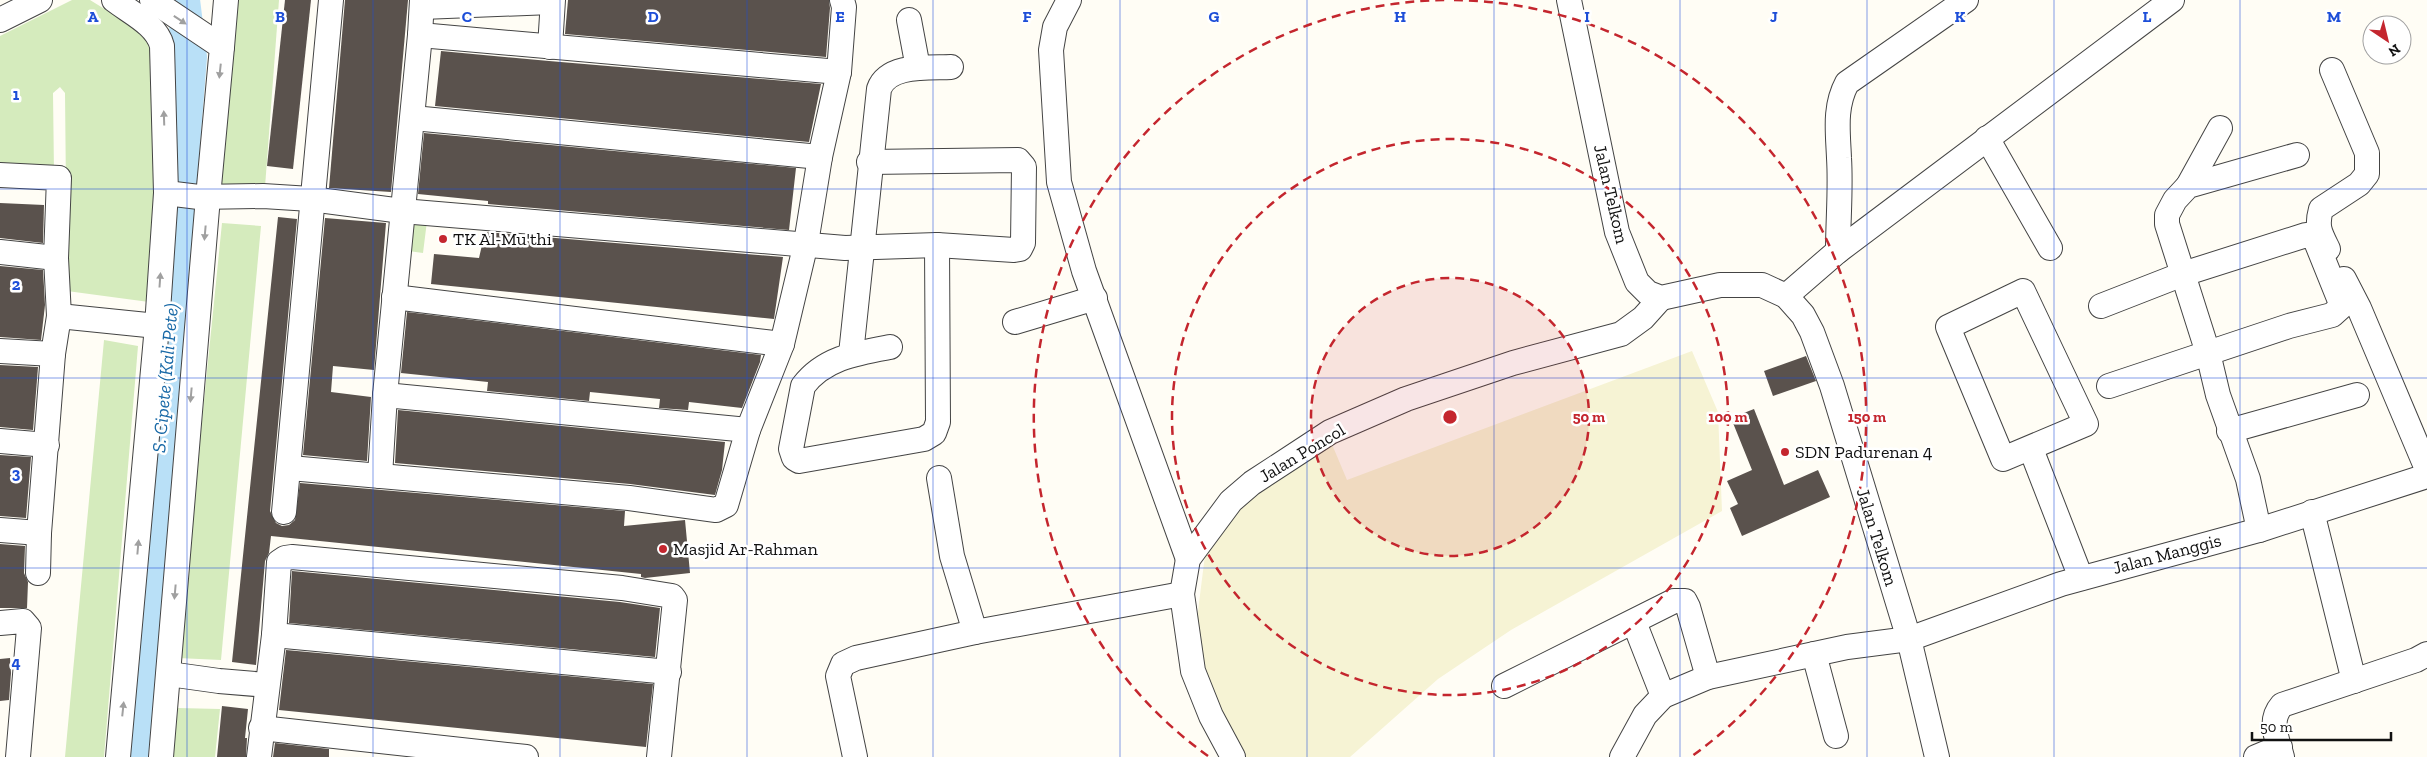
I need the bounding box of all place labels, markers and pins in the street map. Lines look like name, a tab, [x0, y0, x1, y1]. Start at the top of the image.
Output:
place label: TK Al-Mu'thi	[453, 228, 552, 250]
marker: TK Al-Mu'thi	[437, 233, 449, 245]
centre of rings	[1441, 408, 1459, 426]
place label: SDN Padurenan 4	[1795, 441, 1933, 463]
marker: SDN Padurenan 4	[1779, 446, 1791, 458]
place label: Masjid Ar-Rahman	[673, 538, 818, 560]
marker: Masjid Ar-Rahman	[657, 543, 669, 555]

